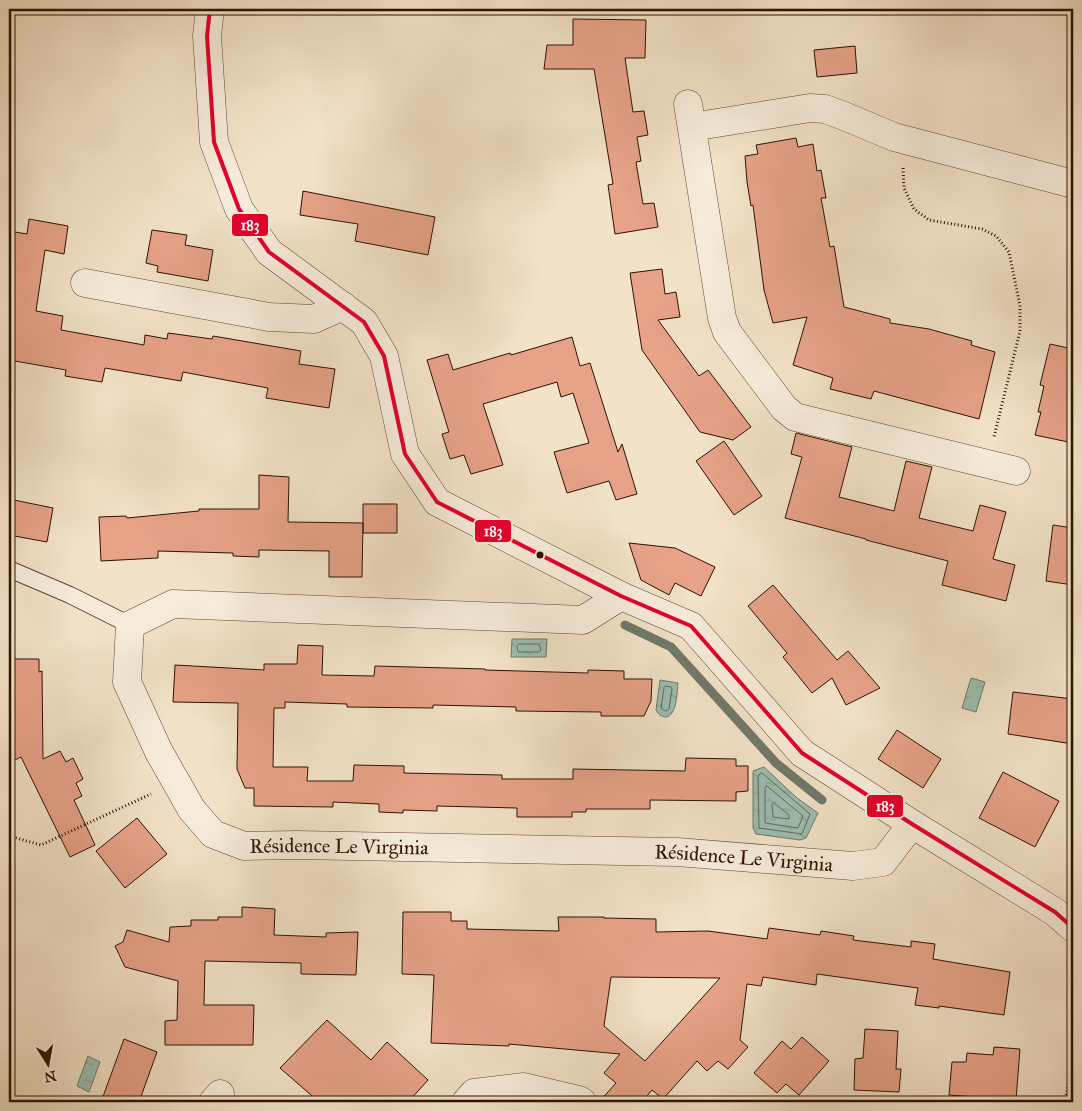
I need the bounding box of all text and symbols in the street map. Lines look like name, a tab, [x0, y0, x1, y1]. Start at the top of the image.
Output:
line badge: 183	[231, 213, 269, 237]
text: 183	[241, 217, 260, 235]
line badge: 183	[474, 519, 512, 543]
text: 183	[484, 523, 503, 541]
unlabelled marker	[535, 550, 545, 560]
line badge: 183	[866, 794, 904, 818]
text: 183	[876, 798, 895, 816]
street label: Résidence Le Virginia	[249, 833, 429, 860]
street label: Résidence Le Virginia	[654, 840, 835, 876]
north arrow	[22, 1038, 72, 1088]
text: N	[43, 1067, 58, 1086]

